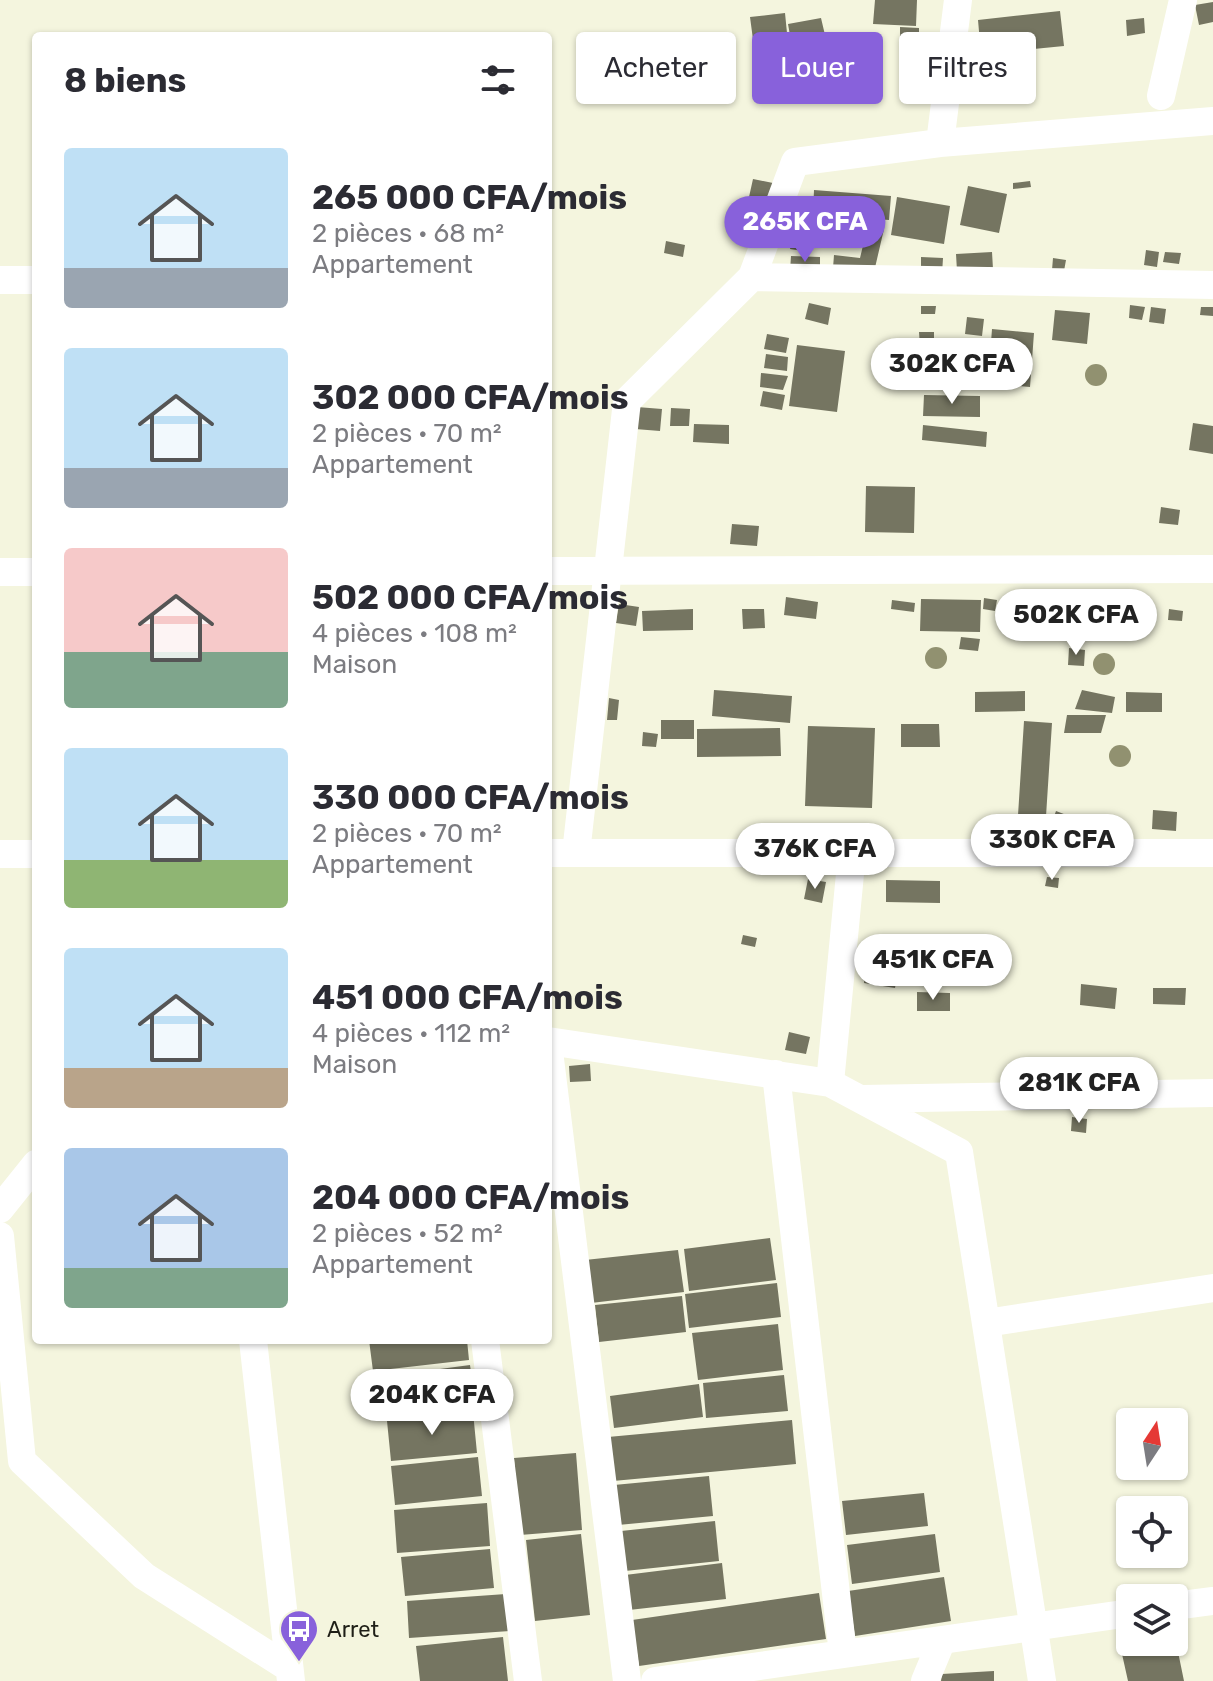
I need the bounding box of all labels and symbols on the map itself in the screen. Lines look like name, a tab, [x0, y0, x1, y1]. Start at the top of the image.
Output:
pin: 265K CFA	[722, 196, 888, 264]
pin: 302K CFA	[869, 338, 1035, 406]
pin: 502K CFA	[993, 589, 1159, 657]
pin: 330K CFA	[969, 814, 1135, 882]
pin: 376K CFA	[732, 823, 898, 891]
pin: 451K CFA	[850, 934, 1016, 1002]
pin: 281K CFA	[996, 1057, 1162, 1125]
pin: 204K CFA	[349, 1369, 515, 1437]
north arrow	[1116, 1408, 1188, 1480]
bus stop icon: Arret	[278, 1608, 320, 1663]
place label: Arret	[327, 1616, 379, 1643]

